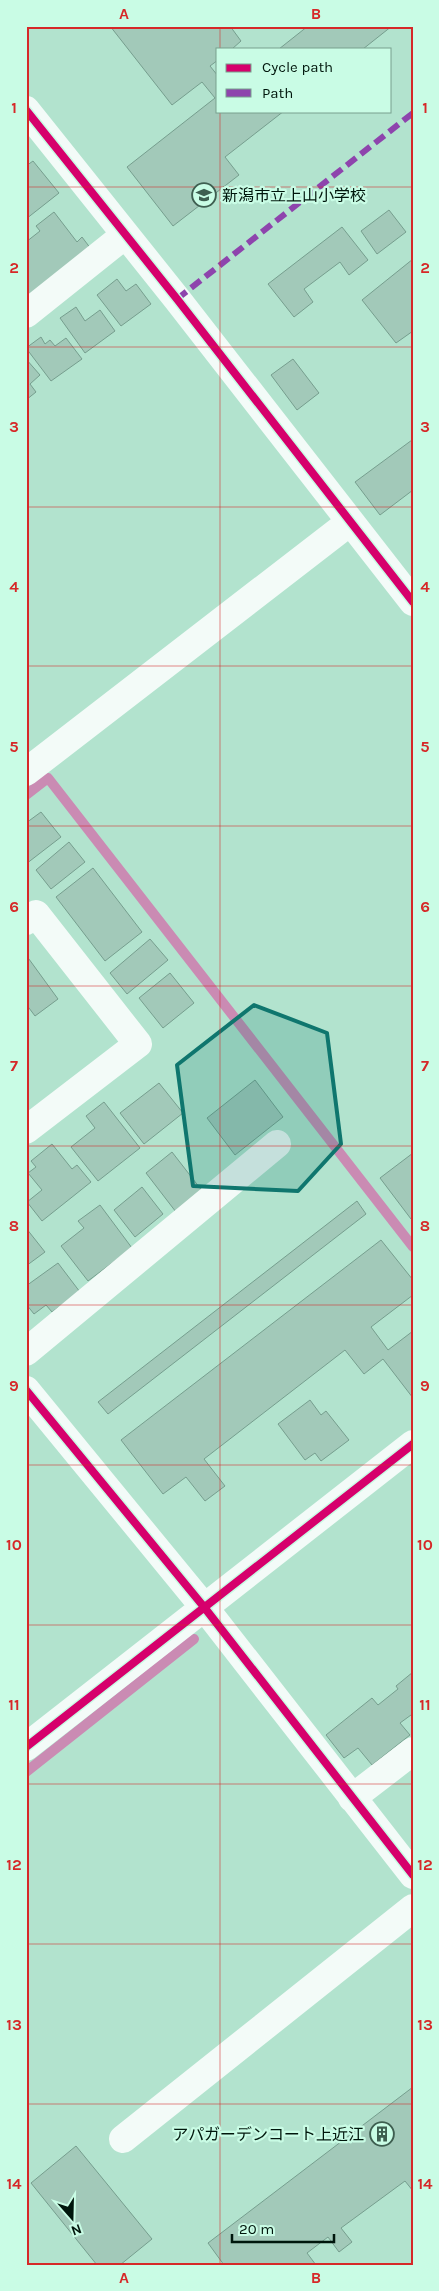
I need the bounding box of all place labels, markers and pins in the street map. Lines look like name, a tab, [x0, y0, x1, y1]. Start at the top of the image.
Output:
school or university icon: 新潟市立上山小学校	[191, 182, 217, 208]
place label: 新潟市立上山小学校	[222, 186, 366, 205]
building icon: アパガーデンコート上近江	[369, 2121, 395, 2147]
place label: アパガーデンコート上近江	[172, 2125, 364, 2144]

